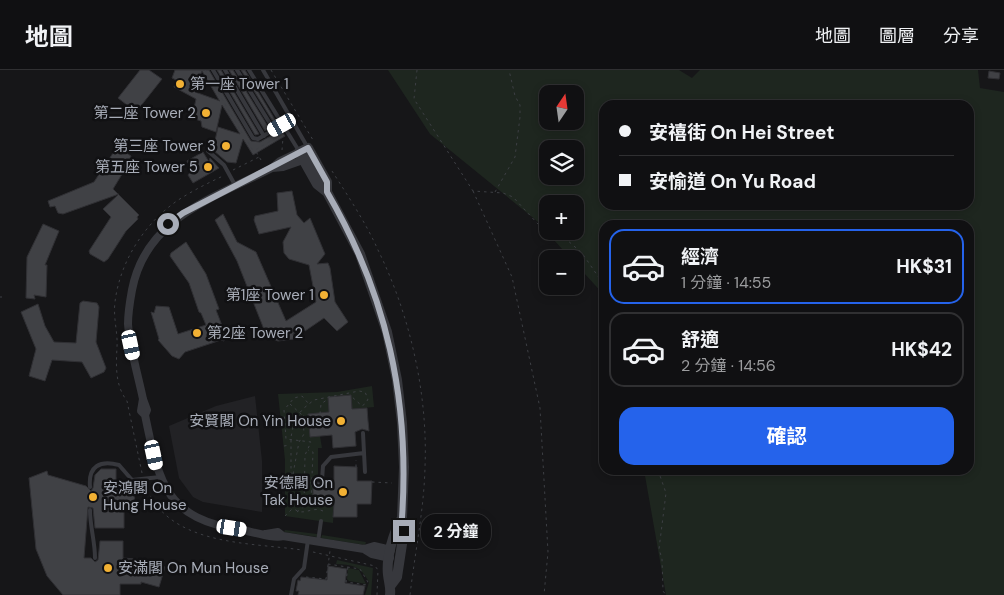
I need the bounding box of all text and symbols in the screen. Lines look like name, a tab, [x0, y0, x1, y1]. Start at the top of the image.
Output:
text: 地圖	[25, 21, 73, 52]
text: 地圖	[815, 24, 851, 48]
text: 圖層	[879, 24, 915, 48]
text: 分享	[943, 24, 979, 48]
place label: 第一座 Tower 1	[190, 74, 289, 94]
marker: 第一座 Tower 1	[174, 78, 186, 90]
north arrow	[539, 85, 584, 130]
map controls	[539, 85, 584, 295]
place label: 第二座 Tower 2	[93, 103, 196, 123]
marker: 第二座 Tower 2	[200, 107, 212, 119]
car	[265, 111, 298, 139]
text: 安禧街 On Hei Street	[649, 120, 835, 145]
place label: 第三座 Tower 3	[113, 136, 216, 156]
marker: 第三座 Tower 3	[220, 140, 232, 152]
button: layers	[539, 140, 584, 185]
place label: 第五座 Tower 5	[95, 157, 198, 177]
marker: 第五座 Tower 5	[202, 161, 214, 173]
text: 安愉道 On Yu Road	[649, 169, 816, 194]
button: +	[539, 195, 584, 240]
route start	[157, 213, 179, 235]
icon: car	[621, 244, 666, 289]
text: 經濟	[681, 244, 719, 269]
button: −	[539, 250, 584, 295]
text: HK$31	[896, 254, 952, 279]
text: 1 分鐘 · 14:55	[681, 272, 771, 293]
place label: 第1座 Tower 1	[226, 285, 314, 305]
marker: 第1座 Tower 1	[318, 289, 330, 301]
place label: 第2座 Tower 2	[207, 323, 303, 343]
marker: 第2座 Tower 2	[191, 327, 203, 339]
icon: car	[621, 327, 666, 372]
text: 舒適	[681, 327, 719, 352]
car	[120, 329, 141, 361]
text: HK$42	[891, 337, 952, 362]
text: 2 分鐘 · 14:56	[681, 355, 776, 376]
button: 確認	[619, 407, 954, 465]
place label: 安賢閣 On Yin House	[189, 411, 331, 431]
marker: 安賢閣 On Yin House	[335, 415, 347, 427]
car	[143, 439, 164, 471]
place label: 安德閣 On Tak House	[262, 473, 333, 510]
place label: 安鴻閣 On Hung House	[103, 478, 187, 515]
marker: 安德閣 On Tak House	[337, 486, 349, 498]
marker: 安鴻閣 On Hung House	[87, 491, 99, 503]
callout: 2 分鐘	[422, 514, 492, 548]
car	[216, 518, 247, 538]
route end	[393, 520, 415, 542]
text: 2 分鐘	[434, 521, 479, 542]
place label: 安滿閣 On Mun House	[118, 558, 269, 578]
marker: 安滿閣 On Mun House	[102, 562, 114, 574]

